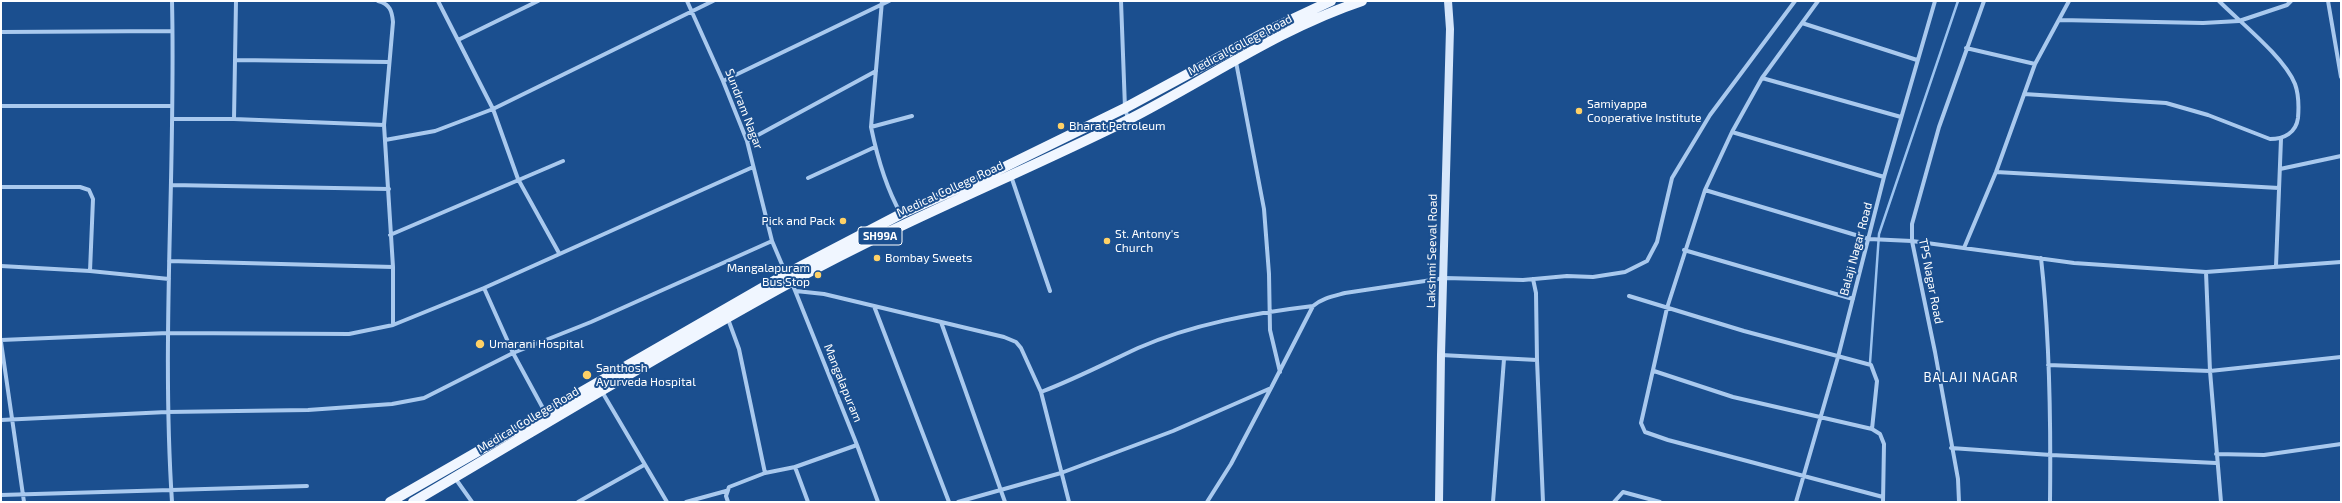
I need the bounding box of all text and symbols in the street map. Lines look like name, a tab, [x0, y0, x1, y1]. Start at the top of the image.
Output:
street label: Medical College Road	[1185, 11, 1295, 79]
street label: Sundram Nagar	[722, 67, 766, 151]
place label: Samiyappa Cooperative Institute	[1587, 97, 1701, 125]
marker: Samiyappa Cooperative Institute	[1574, 106, 1584, 116]
place label: Bharat Petroleum	[1069, 119, 1166, 133]
marker: Bharat Petroleum	[1056, 121, 1066, 131]
street label: Medical College Road	[894, 158, 1006, 220]
street label: Lakshmi Seeval Road	[1424, 194, 1440, 308]
street label: Balaji Nagar Road	[1837, 201, 1875, 297]
place label: Pick and Pack	[762, 214, 835, 228]
marker: Pick and Pack	[838, 216, 848, 226]
road number: SH99A	[858, 227, 902, 245]
place label: St. Antony's Church	[1115, 227, 1179, 255]
marker: St. Antony's Church	[1102, 236, 1112, 246]
street label: TPS Nagar Road	[1916, 237, 1946, 325]
place label: Bombay Sweets	[885, 251, 972, 265]
marker: Bombay Sweets	[872, 253, 882, 263]
place label: Mangalapuram Bus Stop	[727, 261, 810, 289]
marker: Mangalapuram Bus Stop	[813, 270, 823, 280]
place label: Umarani Hospital	[489, 337, 584, 351]
marker: Umarani Hospital	[474, 338, 486, 350]
street label: Mangalapuram	[821, 342, 865, 424]
place label: Santhosh Ayurveda Hospital	[596, 361, 696, 389]
marker: Santhosh Ayurveda Hospital	[581, 369, 593, 381]
district label: BALAJI NAGAR	[1923, 370, 2019, 386]
street label: Medical College Road	[475, 384, 581, 456]

